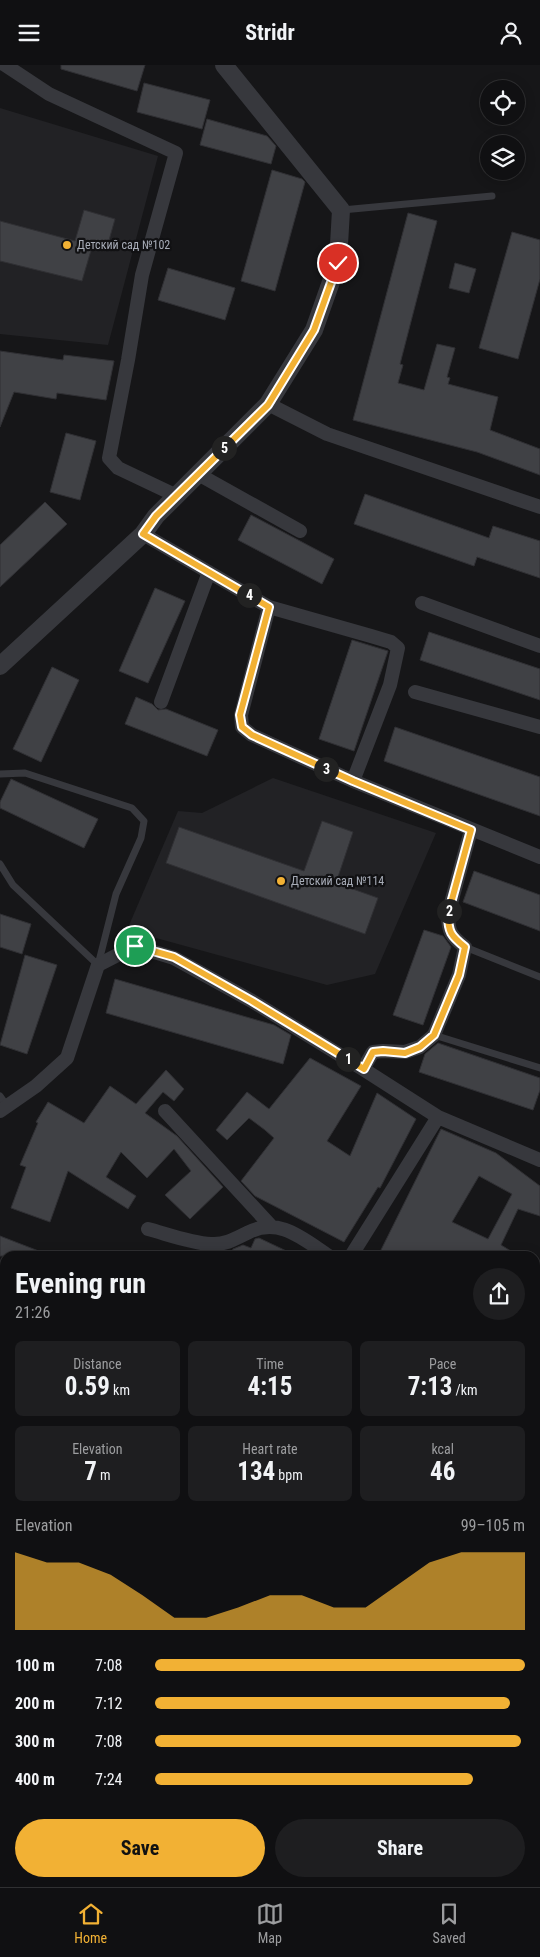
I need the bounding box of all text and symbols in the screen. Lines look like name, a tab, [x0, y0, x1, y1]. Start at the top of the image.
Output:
icon: menu	[15, 19, 43, 47]
icon: person	[497, 19, 525, 47]
text: Stridr	[245, 20, 295, 45]
map controls	[480, 80, 525, 180]
button: locate	[480, 80, 525, 125]
button: layers	[480, 135, 525, 180]
place label: Детский сад №102	[77, 238, 170, 252]
marker: Детский сад №102	[61, 239, 73, 251]
pin	[317, 242, 359, 284]
icon: check	[324, 249, 352, 277]
pin: 5	[212, 435, 236, 461]
text: 5	[221, 440, 228, 456]
pin: 4	[236, 583, 262, 607]
text: 4	[246, 587, 253, 603]
pin: 3	[314, 757, 338, 781]
text: 3	[323, 761, 330, 777]
place label: Детский сад №114	[291, 874, 384, 888]
marker: Детский сад №114	[275, 875, 287, 887]
pin: 2	[436, 899, 462, 923]
text: 2	[446, 903, 453, 919]
pin	[114, 925, 156, 967]
icon: arrive	[121, 932, 149, 960]
pin: 1	[336, 1047, 360, 1071]
text: 1	[345, 1051, 352, 1067]
text: Evening run	[15, 1267, 146, 1300]
button: share	[473, 1268, 525, 1320]
text: 21:26	[15, 1303, 50, 1322]
text: Distance	[73, 1356, 121, 1372]
text: Time	[256, 1356, 284, 1372]
text: Pace	[429, 1356, 456, 1372]
text: 0.59	[65, 1372, 110, 1401]
text: 4:15	[248, 1372, 292, 1401]
text: 7:13	[408, 1372, 452, 1401]
text: km	[110, 1382, 130, 1398]
text: /km	[452, 1382, 478, 1398]
text: Elevation	[72, 1441, 123, 1457]
text: Heart rate	[242, 1441, 298, 1457]
text: kcal	[431, 1441, 454, 1457]
text: 7	[84, 1457, 97, 1486]
text: 134	[237, 1457, 275, 1486]
text: 46	[430, 1457, 455, 1486]
text: m	[97, 1467, 111, 1483]
text: bpm	[275, 1467, 303, 1483]
text: Elevation	[15, 1516, 73, 1535]
text: 99–105 m	[461, 1516, 525, 1535]
text: 100 m	[15, 1656, 55, 1675]
text: 7:08	[95, 1656, 122, 1675]
text: 200 m	[15, 1694, 55, 1713]
text: 7:12	[95, 1694, 122, 1713]
text: 300 m	[15, 1732, 55, 1751]
text: 7:08	[95, 1732, 122, 1751]
text: 400 m	[15, 1770, 55, 1789]
text: 7:24	[95, 1770, 122, 1789]
button: Save	[15, 1819, 265, 1877]
button: Share	[275, 1819, 525, 1877]
tab: Home	[74, 1900, 107, 1946]
tab: Map	[256, 1900, 284, 1946]
tab: Saved	[432, 1900, 466, 1946]

